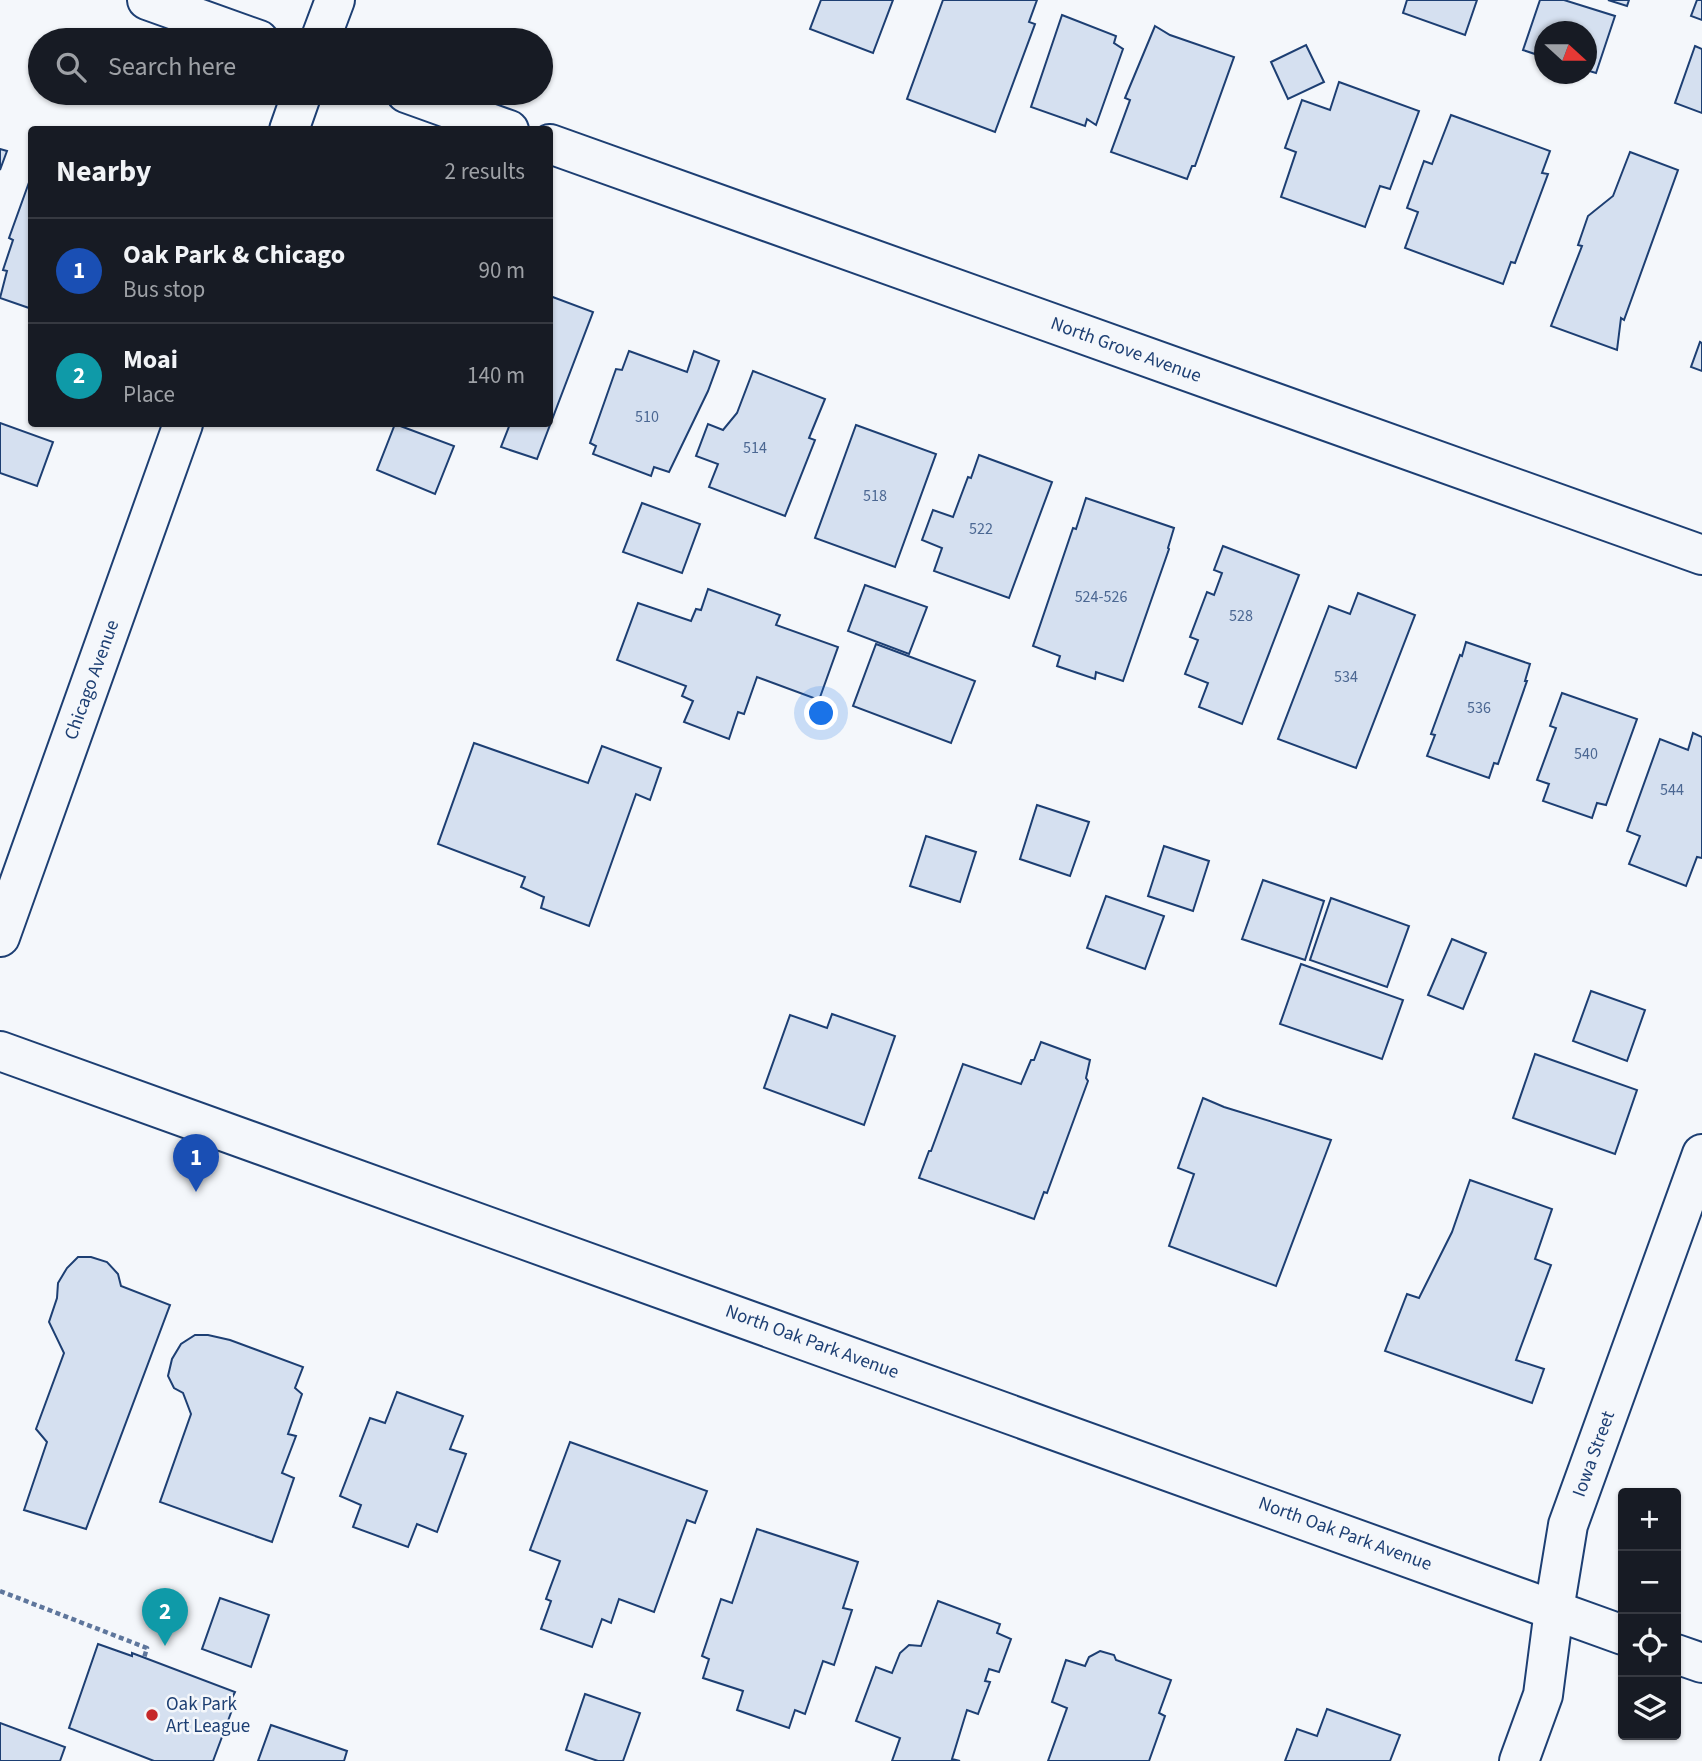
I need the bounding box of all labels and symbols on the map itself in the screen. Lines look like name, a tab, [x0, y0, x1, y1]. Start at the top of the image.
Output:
north arrow	[1534, 21, 1597, 84]
street label: North Grove Avenue	[1047, 310, 1205, 390]
house number: 510	[635, 406, 659, 428]
house number: 514	[743, 437, 767, 459]
house number: 518	[863, 485, 887, 507]
house number: 522	[969, 518, 993, 540]
house number: 524-526	[1075, 586, 1127, 608]
house number: 528	[1229, 605, 1253, 627]
street label: Chicago Avenue	[58, 616, 126, 744]
house number: 534	[1334, 666, 1358, 688]
your location	[804, 696, 838, 730]
house number: 536	[1467, 697, 1491, 719]
house number: 540	[1574, 743, 1598, 765]
house number: 544	[1660, 779, 1684, 801]
pin: 1	[173, 1134, 219, 1192]
street label: North Oak Park Avenue	[721, 1298, 903, 1386]
street label: Iowa Street	[1566, 1407, 1622, 1501]
street label: North Oak Park Avenue	[1254, 1490, 1436, 1578]
pin: 2	[142, 1588, 188, 1646]
place label: Oak Park Art League	[166, 1691, 250, 1740]
marker: Oak Park Art League	[144, 1707, 160, 1723]

